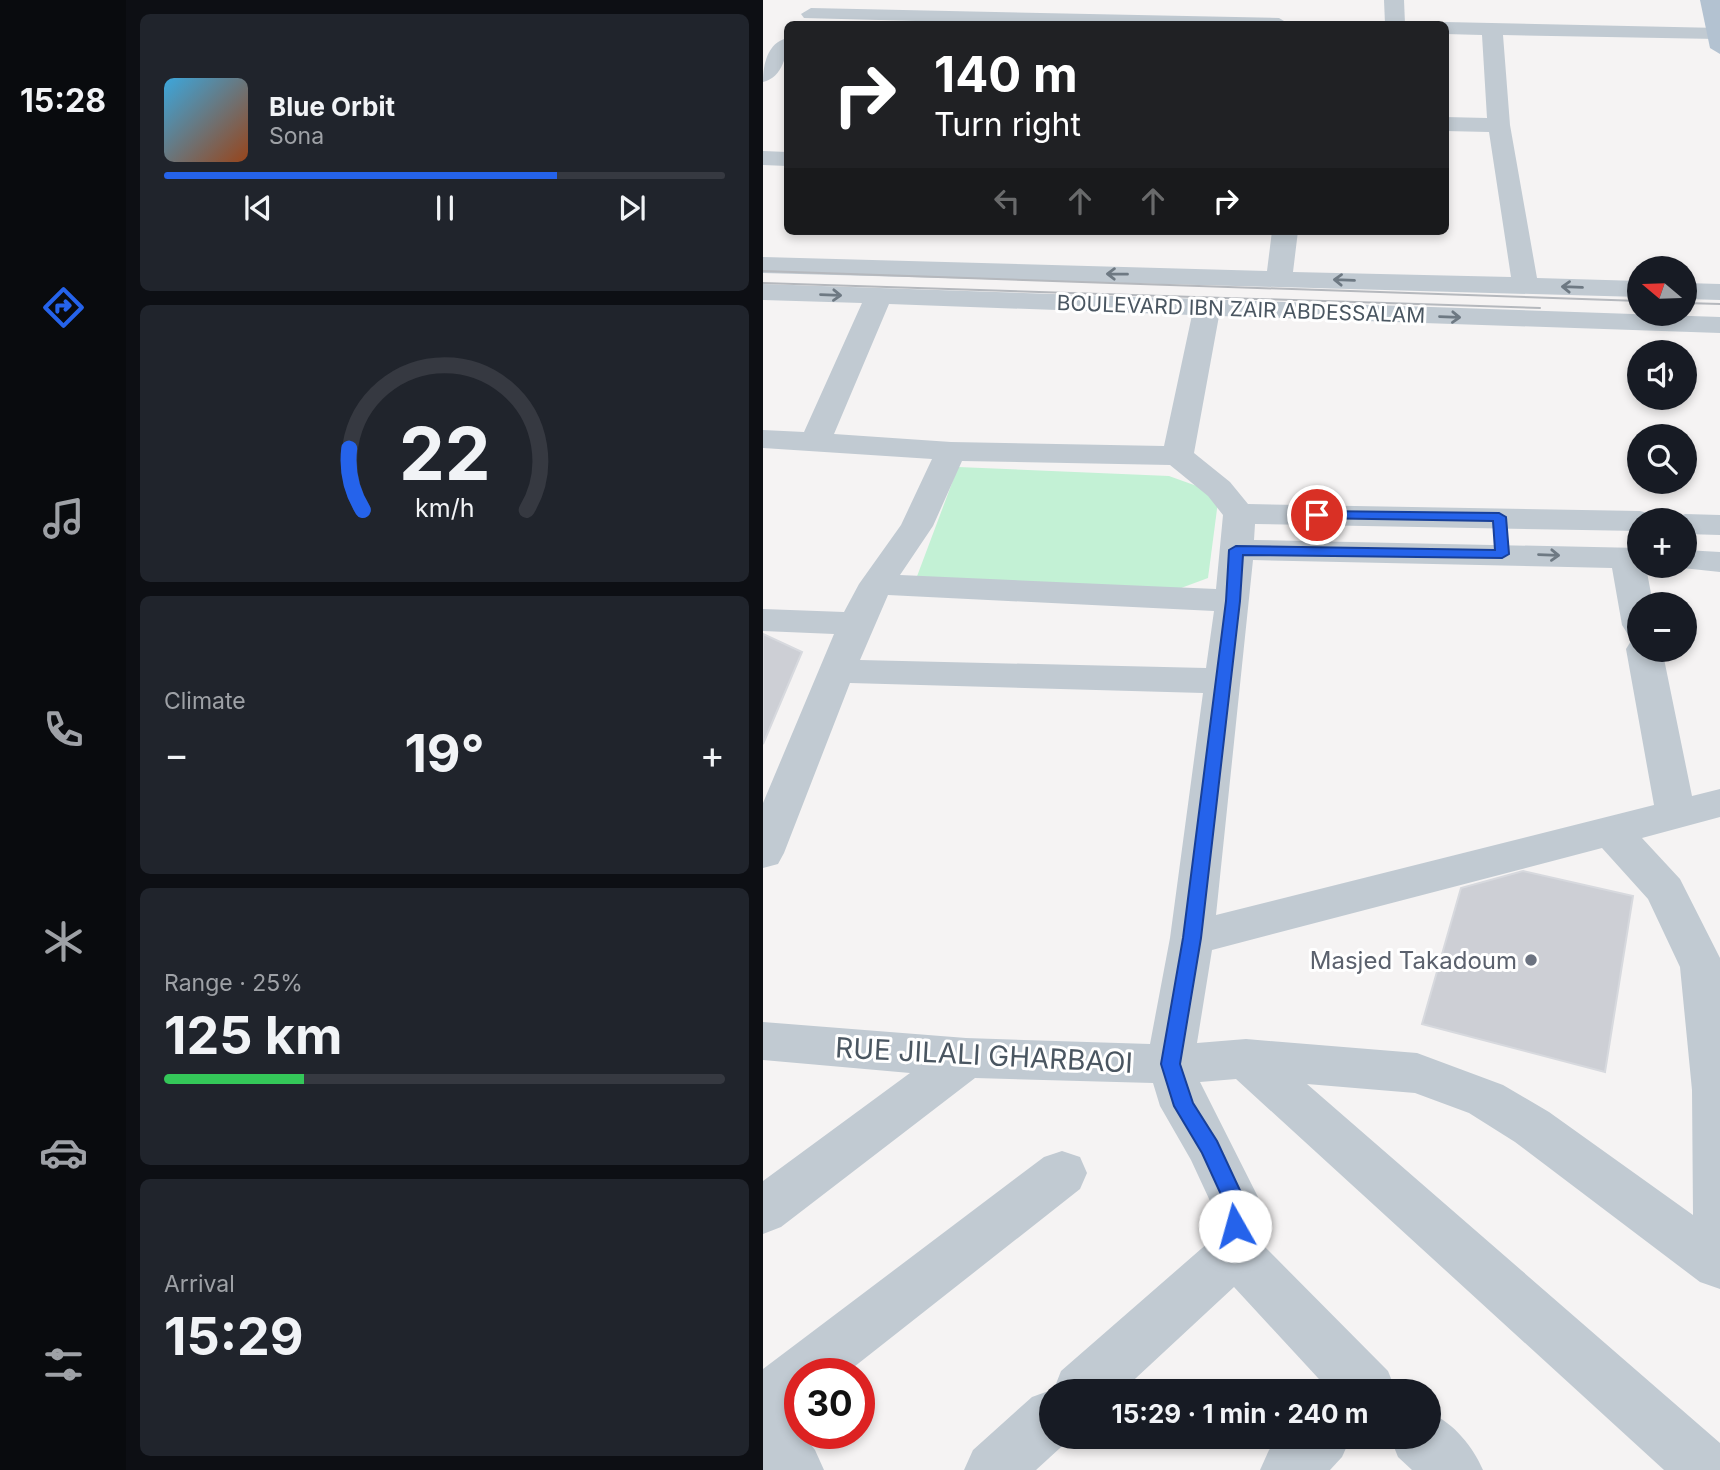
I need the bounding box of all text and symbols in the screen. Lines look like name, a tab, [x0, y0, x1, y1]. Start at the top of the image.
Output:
text: 140 m	[934, 45, 1078, 104]
icon: right	[819, 49, 910, 140]
text: 15:28	[20, 81, 106, 120]
text: Blue Orbit	[269, 91, 395, 122]
text: Turn right	[934, 105, 1081, 144]
text: Sona	[269, 122, 324, 150]
icon: left	[988, 182, 1026, 220]
icon: ahead	[1061, 182, 1099, 220]
icon: ahead	[1134, 182, 1172, 220]
icon: right	[1207, 182, 1245, 220]
icon: previous	[239, 189, 277, 227]
icon: pause	[426, 189, 464, 227]
icon: next	[613, 189, 651, 227]
north arrow	[1627, 256, 1697, 326]
map controls	[1627, 256, 1697, 662]
one-way arrow	[1105, 268, 1128, 281]
one-way arrow	[1333, 273, 1356, 287]
one-way arrow	[1560, 280, 1583, 293]
icon: directions	[39, 283, 88, 332]
one-way arrow	[819, 288, 842, 301]
street label: BOULEVARD IBN ZAIR ABDESSALAM	[1056, 290, 1426, 328]
one-way arrow	[1439, 310, 1462, 323]
button: sound	[1627, 340, 1697, 410]
text: 22	[399, 409, 490, 498]
button: search	[1627, 424, 1697, 494]
pin	[1287, 485, 1347, 545]
text: km/h	[415, 493, 474, 523]
icon: music	[39, 494, 88, 543]
icon: arrive	[1298, 496, 1336, 534]
button: +	[1627, 508, 1697, 578]
one-way arrow	[1538, 548, 1561, 561]
button: −	[1627, 592, 1697, 662]
text: Climate	[164, 687, 246, 715]
icon: phone	[39, 705, 88, 754]
text: 19°	[404, 722, 485, 785]
text: −	[164, 731, 189, 777]
text: +	[700, 731, 725, 777]
icon: climate	[39, 917, 88, 966]
place label: Masjed Takadoum	[1310, 946, 1517, 975]
marker: Masjed Takadoum	[1523, 952, 1539, 968]
text: Range · 25%	[164, 969, 303, 997]
text: 125 km	[164, 1004, 342, 1067]
street label: RUE JILALI GHARBAOI	[834, 1030, 1134, 1080]
icon: car	[39, 1128, 88, 1177]
position arrow	[1198, 1189, 1272, 1263]
text: Arrival	[164, 1270, 235, 1298]
text: 15:29	[164, 1305, 304, 1368]
icon: filters	[39, 1340, 88, 1389]
speed limit sign: 30	[784, 1358, 875, 1449]
text: 15:29 · 1 min · 240 m	[1111, 1398, 1369, 1429]

